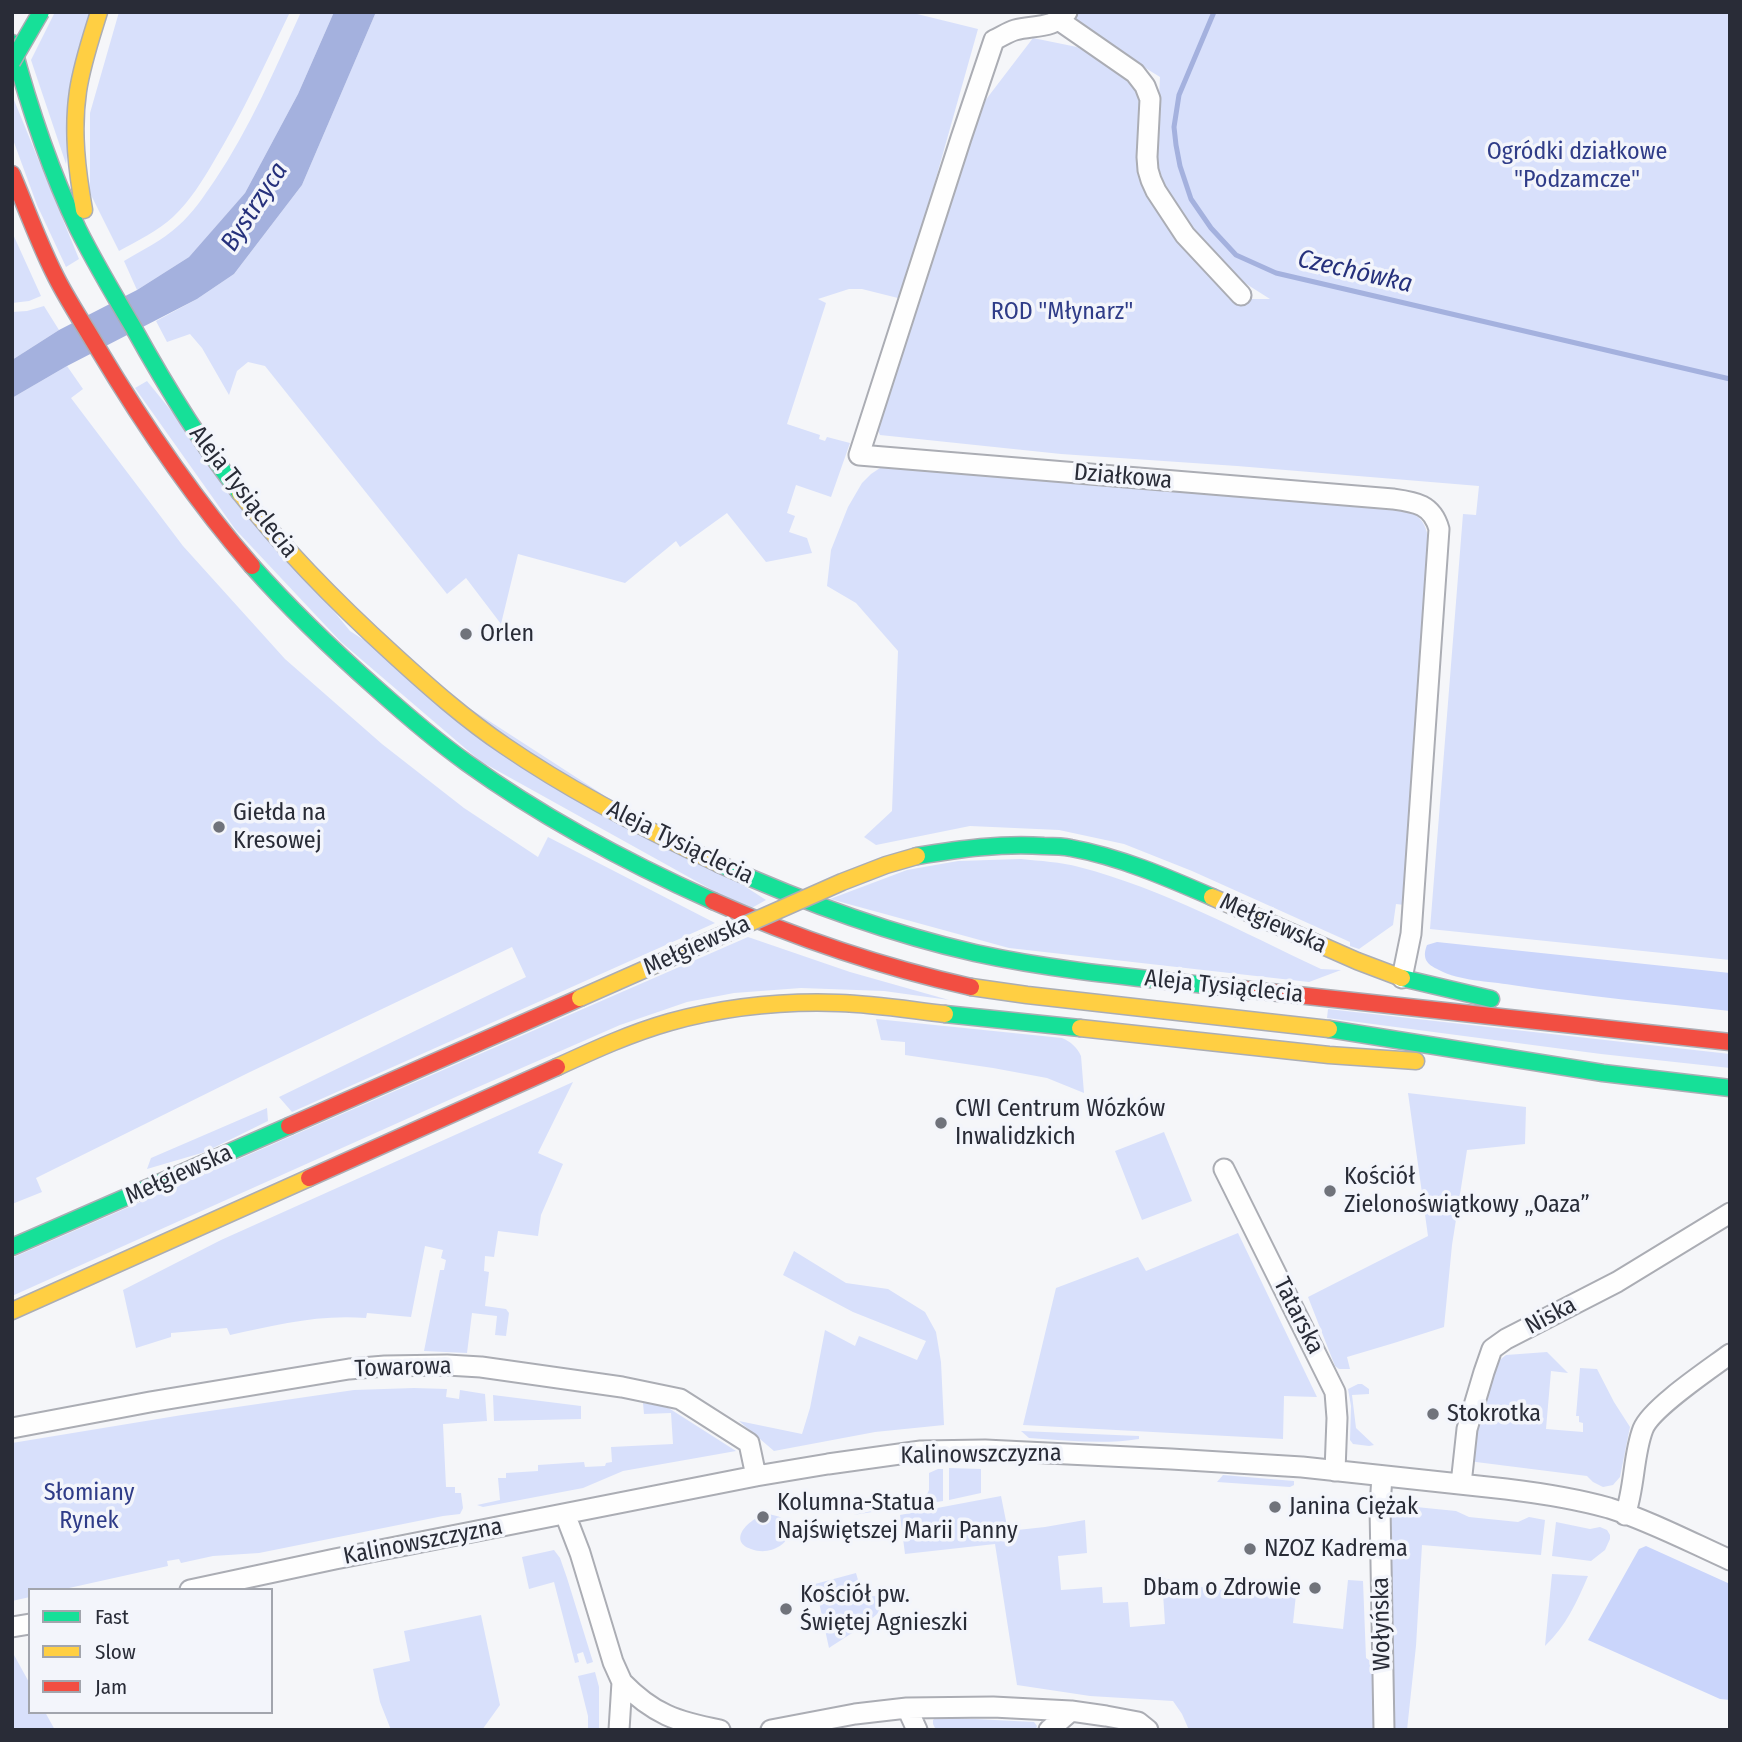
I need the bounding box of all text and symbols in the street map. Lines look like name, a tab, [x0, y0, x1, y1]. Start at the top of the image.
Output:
park label: Ogródki działkowe "Podzamcze"	[1487, 138, 1667, 194]
water label: Bystrzyca	[215, 157, 295, 257]
water label: Czechówka	[1295, 244, 1415, 300]
park label: ROD "Młynarz"	[991, 298, 1133, 326]
street label: Aleja Tysiąclecia	[183, 420, 303, 564]
street label: Działkowa	[1073, 458, 1173, 496]
place label: Orlen	[480, 620, 534, 648]
marker: Orlen	[458, 626, 474, 642]
street label: Aleja Tysiąclecia	[602, 795, 758, 891]
place label: Giełda na Kresowej	[233, 799, 326, 855]
marker: Giełda na Kresowej	[211, 819, 227, 835]
street label: Mełgiewska	[1215, 888, 1331, 960]
street label: Mełgiewska	[639, 910, 755, 982]
street label: Aleja Tysiąclecia	[1143, 964, 1305, 1010]
place label: CWI Centrum Wózków Inwalidzkich	[955, 1095, 1165, 1151]
marker: CWI Centrum Wózków Inwalidzkich	[933, 1115, 949, 1131]
street label: Mełgiewska	[121, 1139, 237, 1211]
place label: Kościół Zielonoświątkowy „Oaza”	[1344, 1163, 1590, 1219]
marker: Kościół Zielonoświątkowy „Oaza”	[1322, 1183, 1338, 1199]
street label: Tatarska	[1267, 1273, 1329, 1359]
street label: Niska	[1521, 1291, 1581, 1341]
street label: Towarowa	[354, 1352, 452, 1384]
place label: Stokrotka	[1447, 1400, 1541, 1428]
marker: Stokrotka	[1425, 1406, 1441, 1422]
street label: Kalinowszczyzna	[900, 1439, 1062, 1471]
park label: Słomiany Rynek	[44, 1479, 134, 1535]
place label: Kolumna-Statua Najświętszej Marii Panny	[777, 1489, 1018, 1545]
place label: Janina Ciężak	[1289, 1493, 1418, 1521]
marker: Janina Ciężak	[1267, 1499, 1283, 1515]
marker: Kolumna-Statua Najświętszej Marii Panny	[755, 1509, 771, 1525]
street label: Kalinowszczyzna	[341, 1512, 505, 1572]
place label: NZOZ Kadrema	[1264, 1535, 1408, 1563]
marker: NZOZ Kadrema	[1242, 1541, 1258, 1557]
place label: Dbam o Zdrowie	[1143, 1574, 1301, 1602]
street label: Wołyńska	[1367, 1577, 1397, 1671]
marker: Dbam o Zdrowie	[1307, 1580, 1323, 1596]
place label: Kościół pw. Świętej Agnieszki	[800, 1581, 968, 1637]
legend	[28, 1588, 273, 1714]
marker: Kościół pw. Świętej Agnieszki	[778, 1601, 794, 1617]
text: Fast	[95, 1604, 129, 1630]
text: Slow	[95, 1639, 136, 1665]
text: Jam	[95, 1674, 127, 1700]

